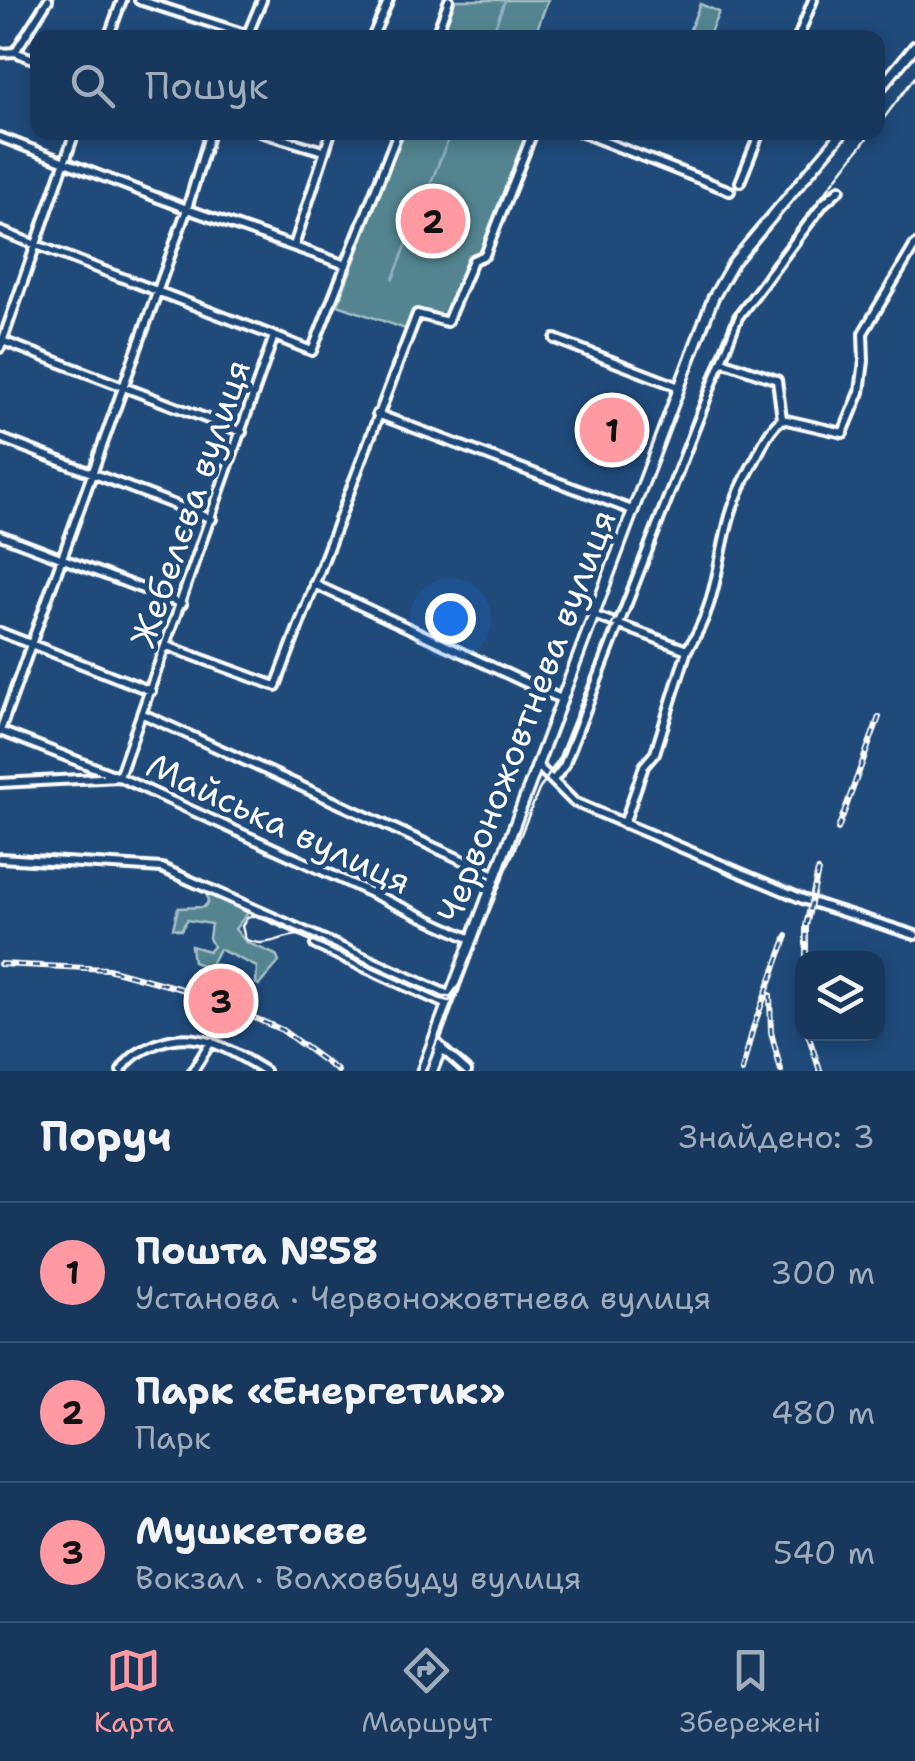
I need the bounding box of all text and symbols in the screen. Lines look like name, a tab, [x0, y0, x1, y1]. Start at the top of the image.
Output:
search box	[30, 30, 885, 140]
icon: search	[65, 58, 120, 113]
text: Пошук	[145, 60, 268, 111]
pin: 2	[400, 184, 466, 258]
street label: Жебелєва вулиця	[119, 353, 261, 653]
pin: 1	[580, 392, 644, 468]
street label: Червоножовтнева вулиця	[425, 503, 627, 929]
your location	[425, 593, 476, 644]
street label: Майська вулиця	[139, 741, 419, 905]
map controls	[795, 951, 885, 1041]
button: layers	[795, 951, 885, 1041]
pin: 3	[188, 964, 254, 1038]
text: Поруч	[40, 1108, 172, 1164]
text: Знайдено: 3	[679, 1115, 875, 1158]
text: Пошта №58	[135, 1225, 378, 1276]
text: 1	[65, 1251, 80, 1294]
text: 300 m	[770, 1251, 875, 1294]
text: Установа · Червоножовтнева вулиця	[135, 1276, 711, 1319]
text: Парк «Енергетик»	[135, 1365, 505, 1416]
text: 2	[61, 1391, 84, 1434]
text: 480 m	[771, 1391, 875, 1434]
text: Парк	[135, 1416, 211, 1459]
text: Мушкетове	[135, 1505, 368, 1556]
text: 3	[61, 1531, 84, 1574]
text: 540 m	[773, 1531, 875, 1574]
text: Вокзал · Волховбуду вулиця	[135, 1556, 582, 1599]
tab: Карта	[94, 1643, 174, 1741]
tab: Маршрут	[361, 1643, 492, 1741]
tab: Збережені	[680, 1643, 821, 1741]

